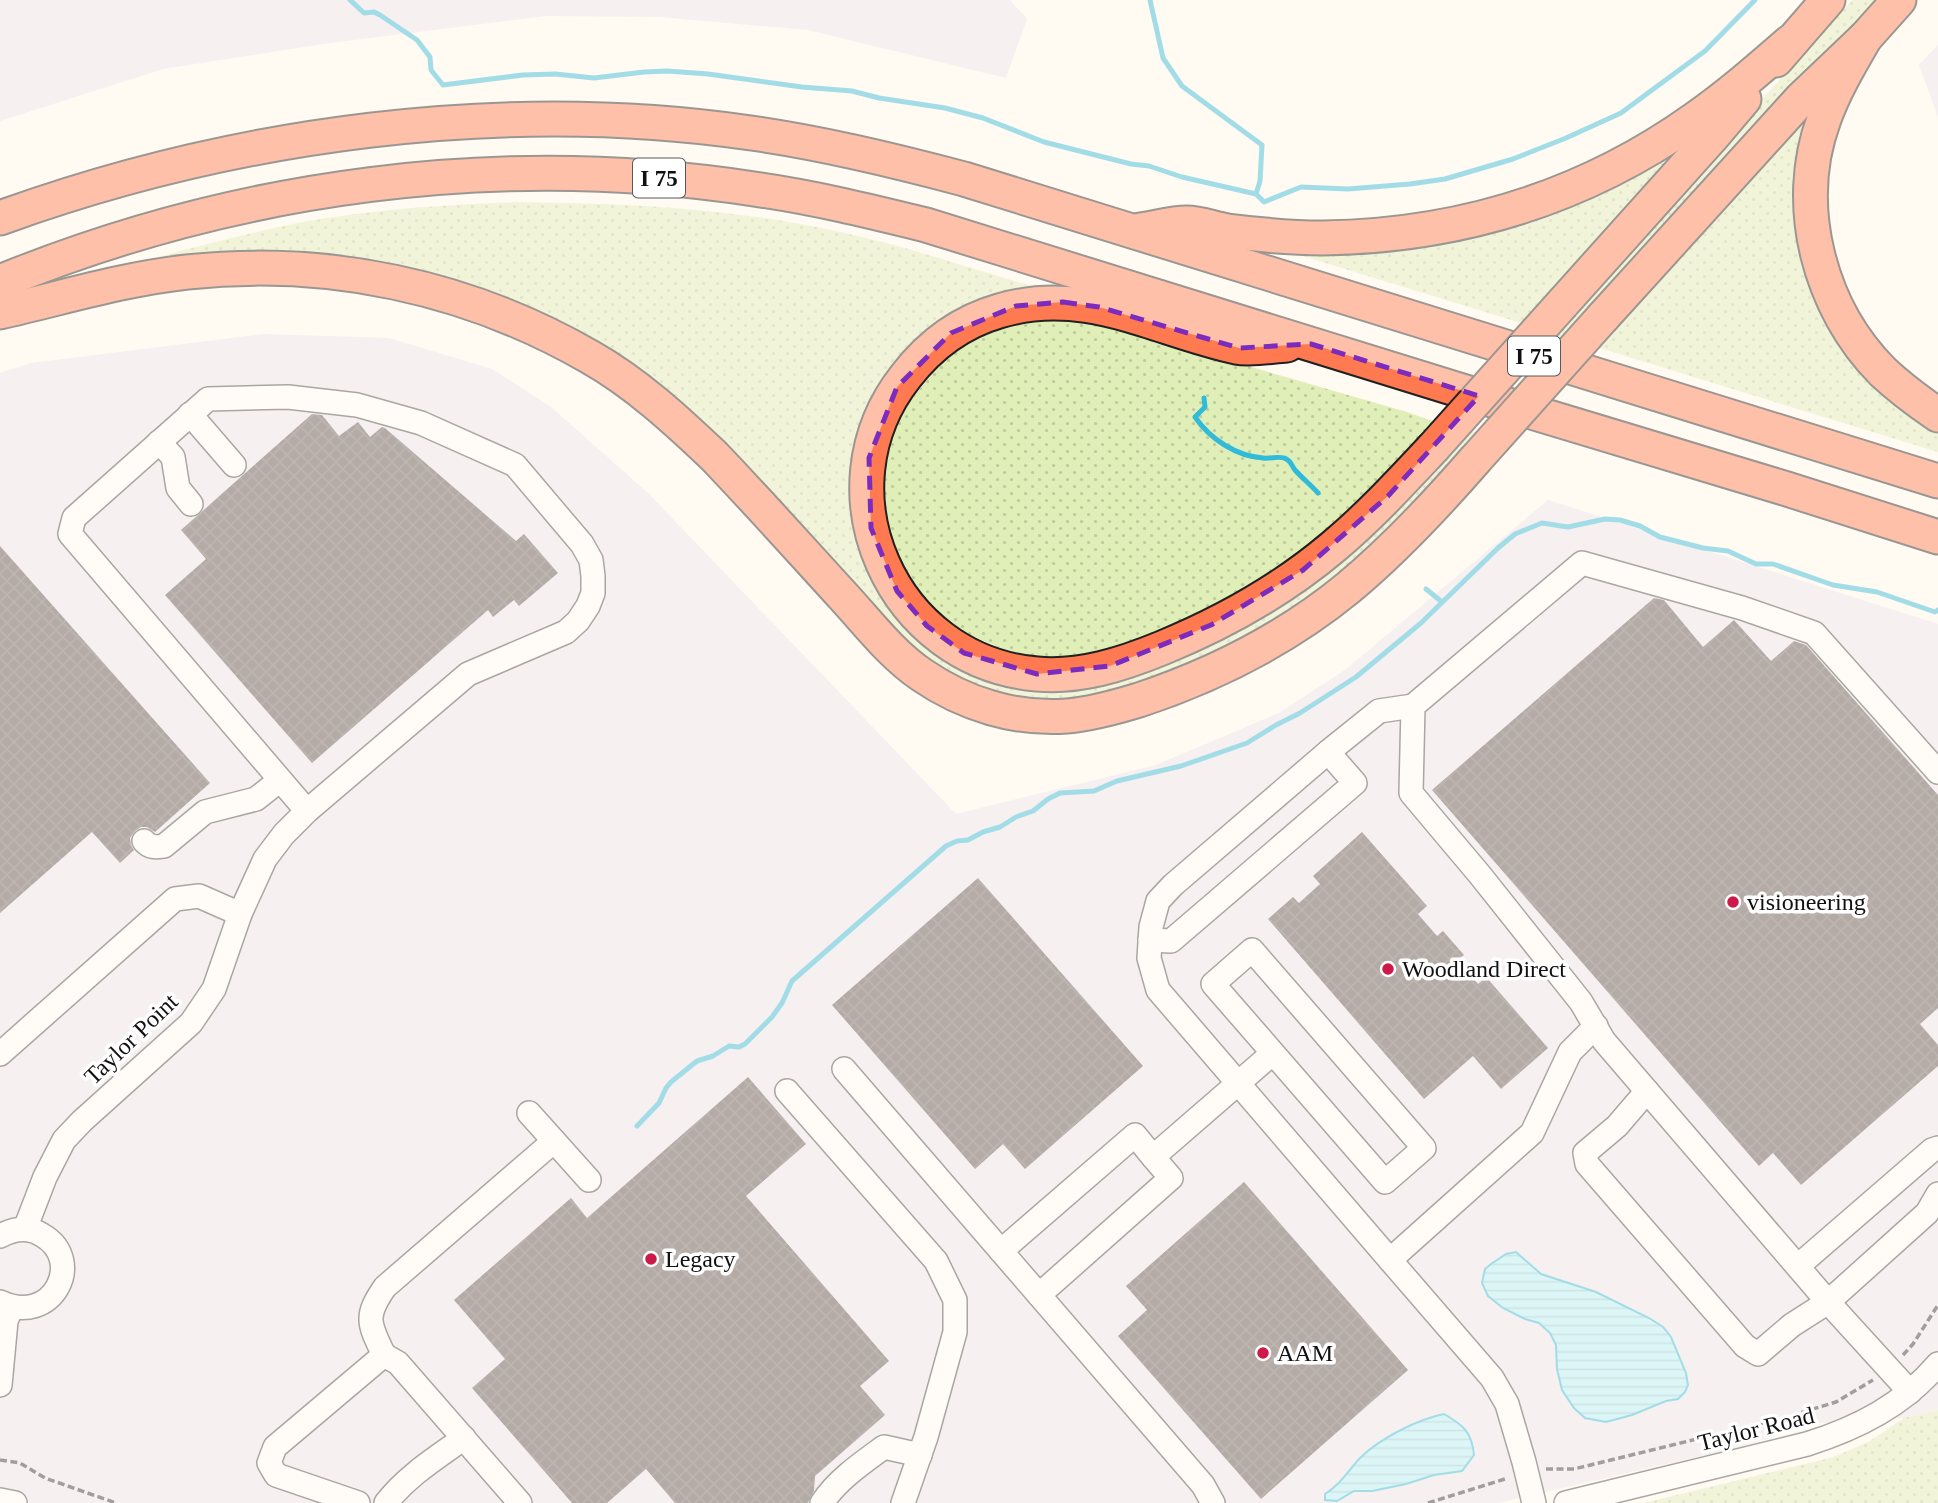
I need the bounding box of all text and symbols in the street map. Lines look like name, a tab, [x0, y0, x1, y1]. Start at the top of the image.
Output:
road number: I 75	[633, 158, 685, 197]
road number: I 75	[1508, 336, 1560, 376]
place label: visioneering	[1747, 889, 1866, 915]
marker: visioneering	[1725, 894, 1741, 910]
place label: Woodland Direct	[1402, 956, 1566, 982]
marker: Woodland Direct	[1380, 961, 1396, 977]
street label: Taylor Point	[79, 988, 183, 1090]
place label: Legacy	[665, 1246, 736, 1272]
marker: Legacy	[643, 1251, 659, 1267]
place label: AAM	[1277, 1340, 1333, 1366]
marker: AAM	[1255, 1345, 1271, 1361]
street label: Taylor Road	[1695, 1402, 1817, 1456]

